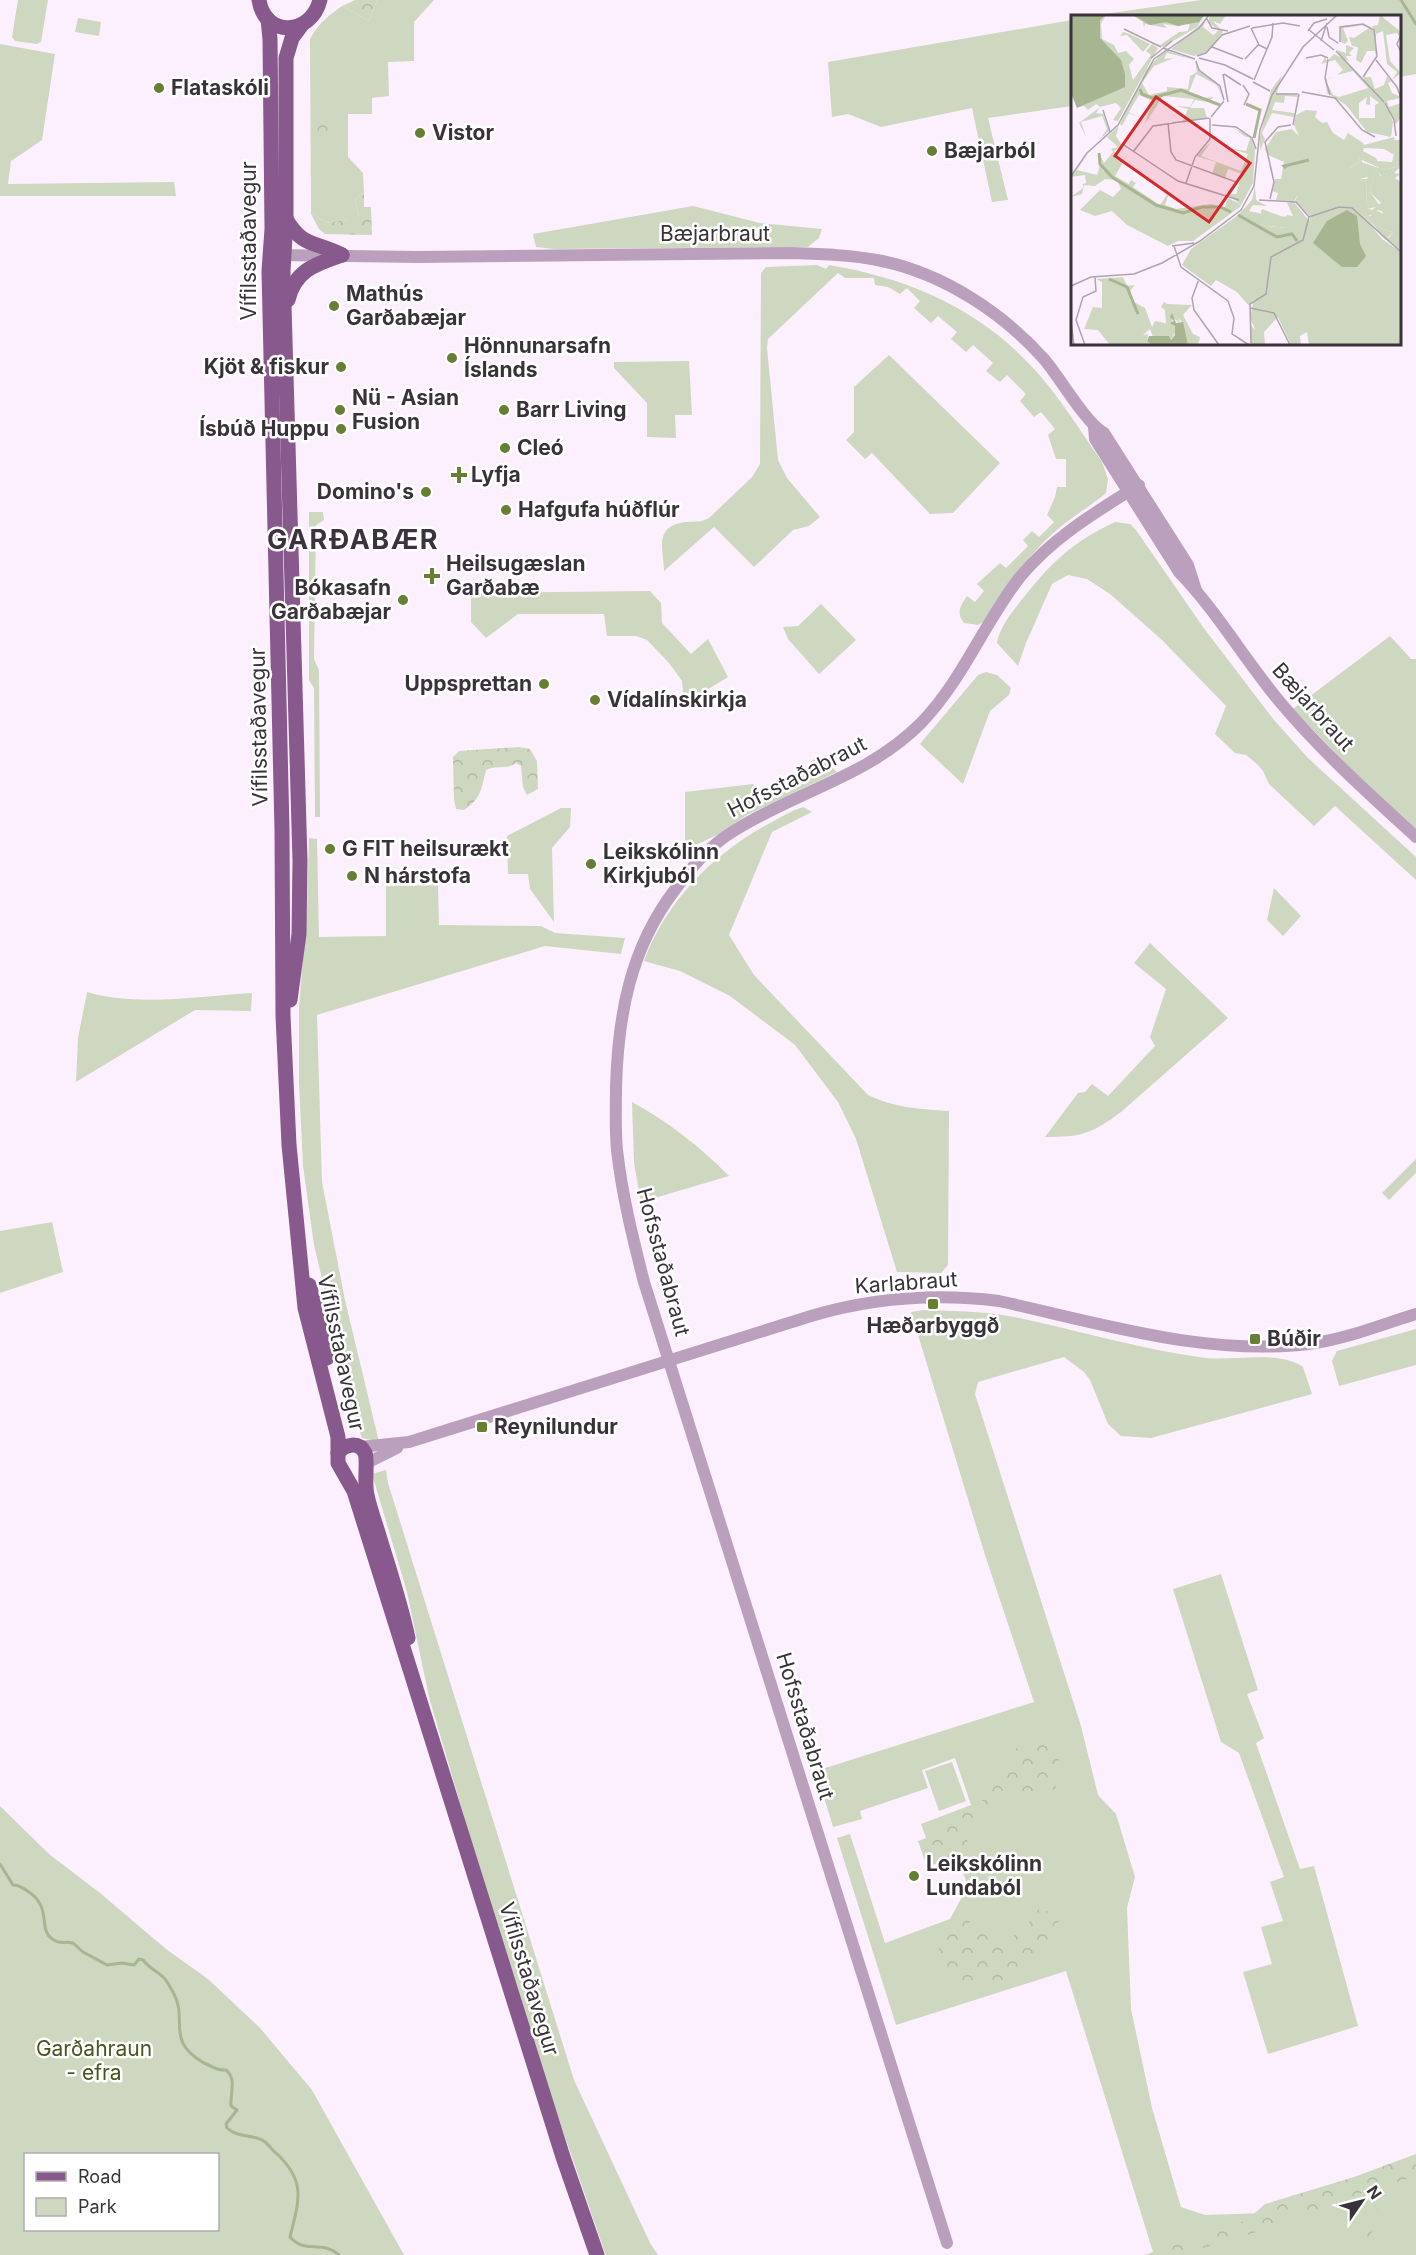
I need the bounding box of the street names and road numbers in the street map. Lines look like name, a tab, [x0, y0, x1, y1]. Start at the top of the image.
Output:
street label: Vífilsstaðavegur	[236, 161, 261, 321]
street label: Bæjarbraut	[660, 221, 770, 246]
street label: Vífilsstaðavegur	[245, 647, 272, 807]
street label: Bæjarbraut	[1267, 657, 1360, 756]
street label: Hofsstaðabraut	[723, 731, 871, 822]
street label: Hofsstaðabraut	[632, 1185, 695, 1339]
street label: Karlabraut	[854, 1266, 958, 1299]
street label: Vífilsstaðavegur	[313, 1272, 370, 1433]
street label: Hofsstaðabraut	[771, 1649, 840, 1803]
street label: Vífilsstaðavegur	[494, 1899, 565, 2059]

